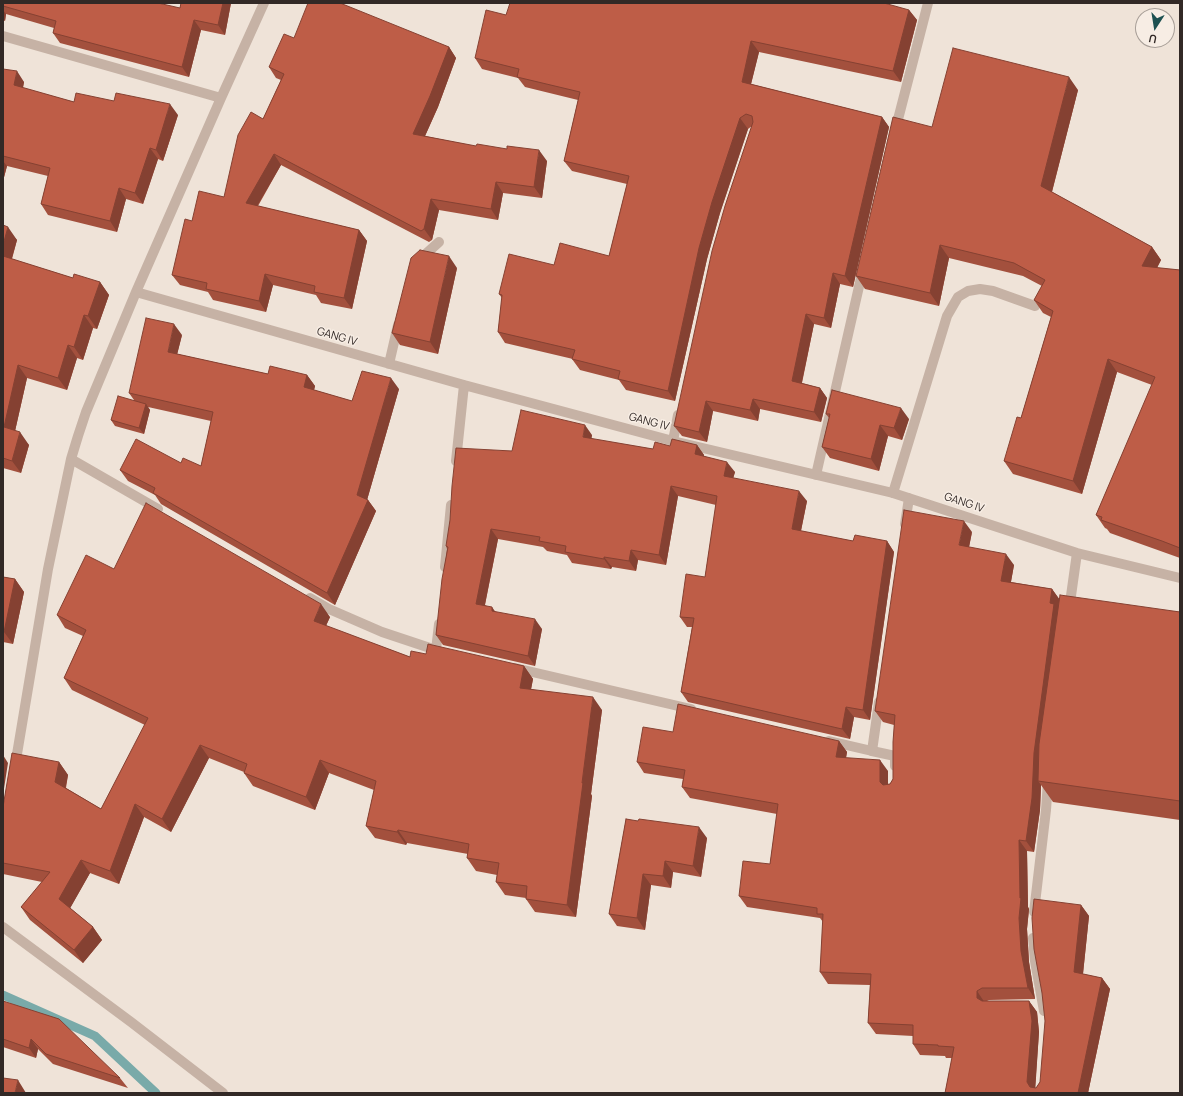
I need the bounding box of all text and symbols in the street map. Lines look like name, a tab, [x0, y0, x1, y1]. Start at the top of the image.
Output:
north arrow	[1135, 8, 1175, 48]
text: U	[1147, 31, 1158, 47]
street label: GANG IV	[315, 325, 359, 349]
street label: GANG IV	[627, 410, 671, 434]
street label: GANG IV	[942, 490, 986, 516]

